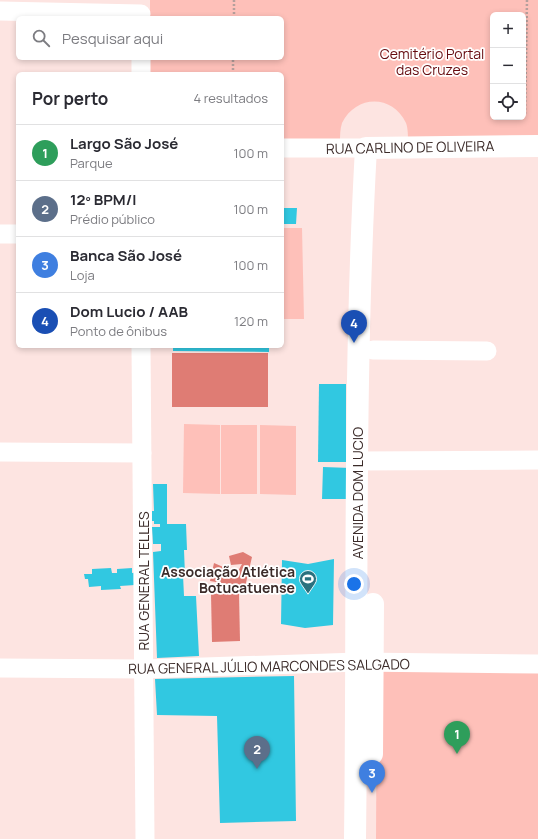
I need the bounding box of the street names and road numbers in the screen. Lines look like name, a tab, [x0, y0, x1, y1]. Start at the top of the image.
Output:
street label: RUA CARLINO DE OLIVEIRA	[326, 136, 494, 158]
street label: AVENIDA DOM LUCIO	[348, 427, 367, 559]
street label: RUA GENERAL TELLES	[134, 511, 153, 651]
street label: RUA GENERAL JÚLIO MARCONDES SALGADO	[128, 654, 410, 678]

